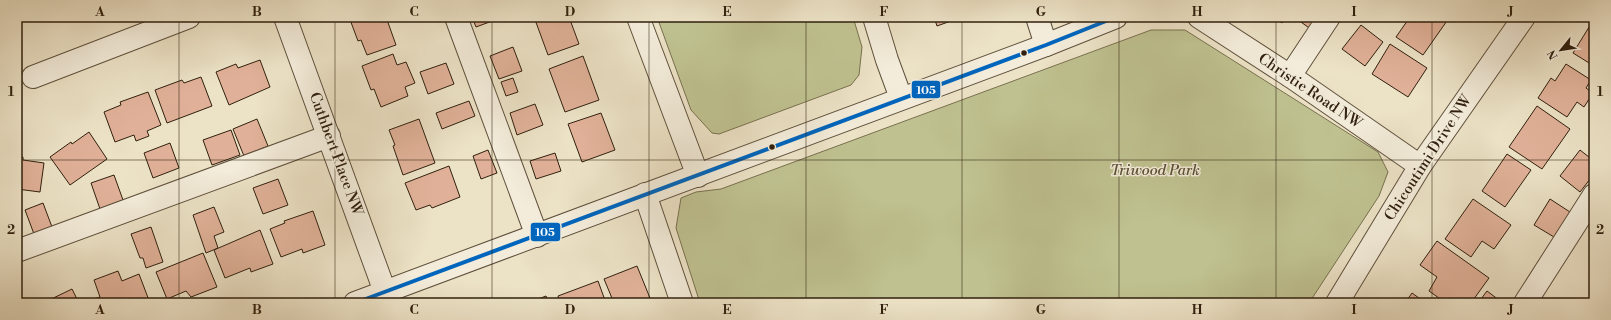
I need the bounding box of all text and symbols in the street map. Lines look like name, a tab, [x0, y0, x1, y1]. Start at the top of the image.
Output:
text: A	[94, 4, 105, 20]
text: B	[252, 4, 262, 20]
text: C	[409, 4, 419, 20]
text: D	[565, 4, 575, 20]
text: E	[722, 4, 732, 20]
text: F	[879, 4, 889, 20]
text: G	[1036, 4, 1047, 20]
text: H	[1192, 4, 1203, 20]
text: I	[1351, 4, 1357, 20]
text: J	[1506, 4, 1514, 20]
north arrow	[1541, 30, 1581, 70]
text: N	[1545, 47, 1561, 62]
unlabelled marker	[1019, 48, 1029, 58]
street label: Christie Road NW	[1254, 49, 1366, 133]
line badge: 105	[911, 80, 941, 99]
text: 1	[8, 84, 15, 100]
text: 105	[916, 84, 936, 98]
text: 1	[1597, 84, 1604, 100]
street label: Cuthbert Place NW	[305, 90, 367, 219]
street label: Chicoutimi Drive NW	[1380, 91, 1476, 225]
unlabelled marker	[767, 142, 777, 152]
park label: Triwood Park	[1110, 161, 1200, 180]
text: 2	[7, 222, 15, 238]
line badge: 105	[530, 222, 561, 242]
text: 2	[1596, 222, 1604, 238]
text: 105	[535, 226, 555, 240]
text: A	[94, 302, 105, 318]
text: B	[252, 302, 262, 318]
text: C	[409, 302, 419, 318]
text: D	[565, 302, 575, 318]
text: E	[722, 302, 732, 318]
text: F	[879, 302, 889, 318]
text: G	[1036, 302, 1047, 318]
text: H	[1192, 302, 1203, 318]
text: I	[1351, 302, 1357, 318]
text: J	[1506, 302, 1514, 318]

